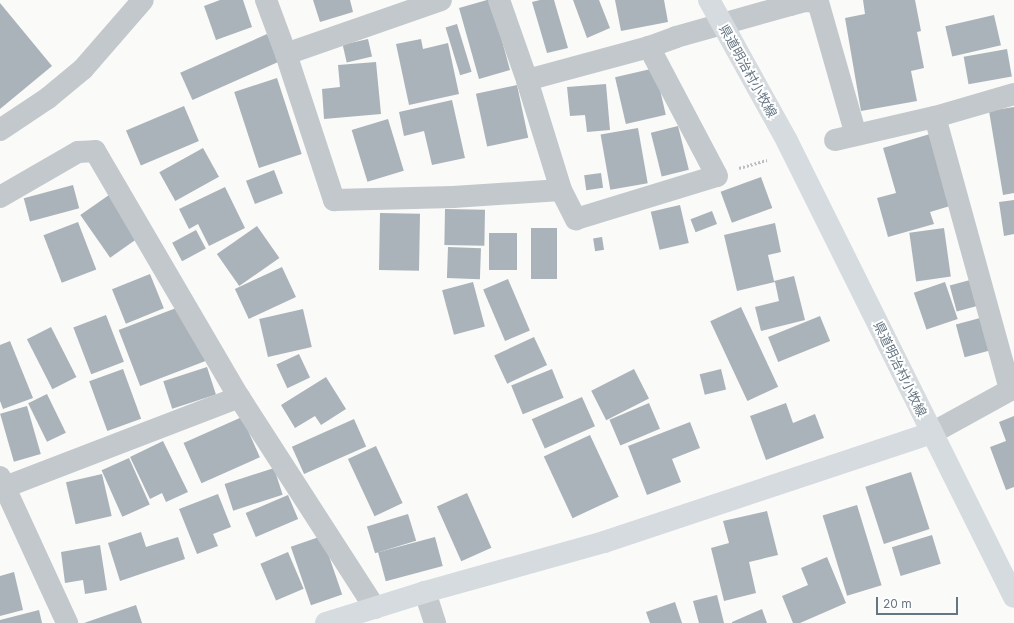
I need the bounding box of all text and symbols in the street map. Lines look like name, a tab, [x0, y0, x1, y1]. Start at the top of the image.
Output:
street label: 県道明治村小牧線	[716, 22, 780, 120]
street label: 県道明治村小牧線	[870, 319, 930, 419]
scale bar	[878, 589, 960, 615]
text: 20 m	[883, 596, 912, 611]

